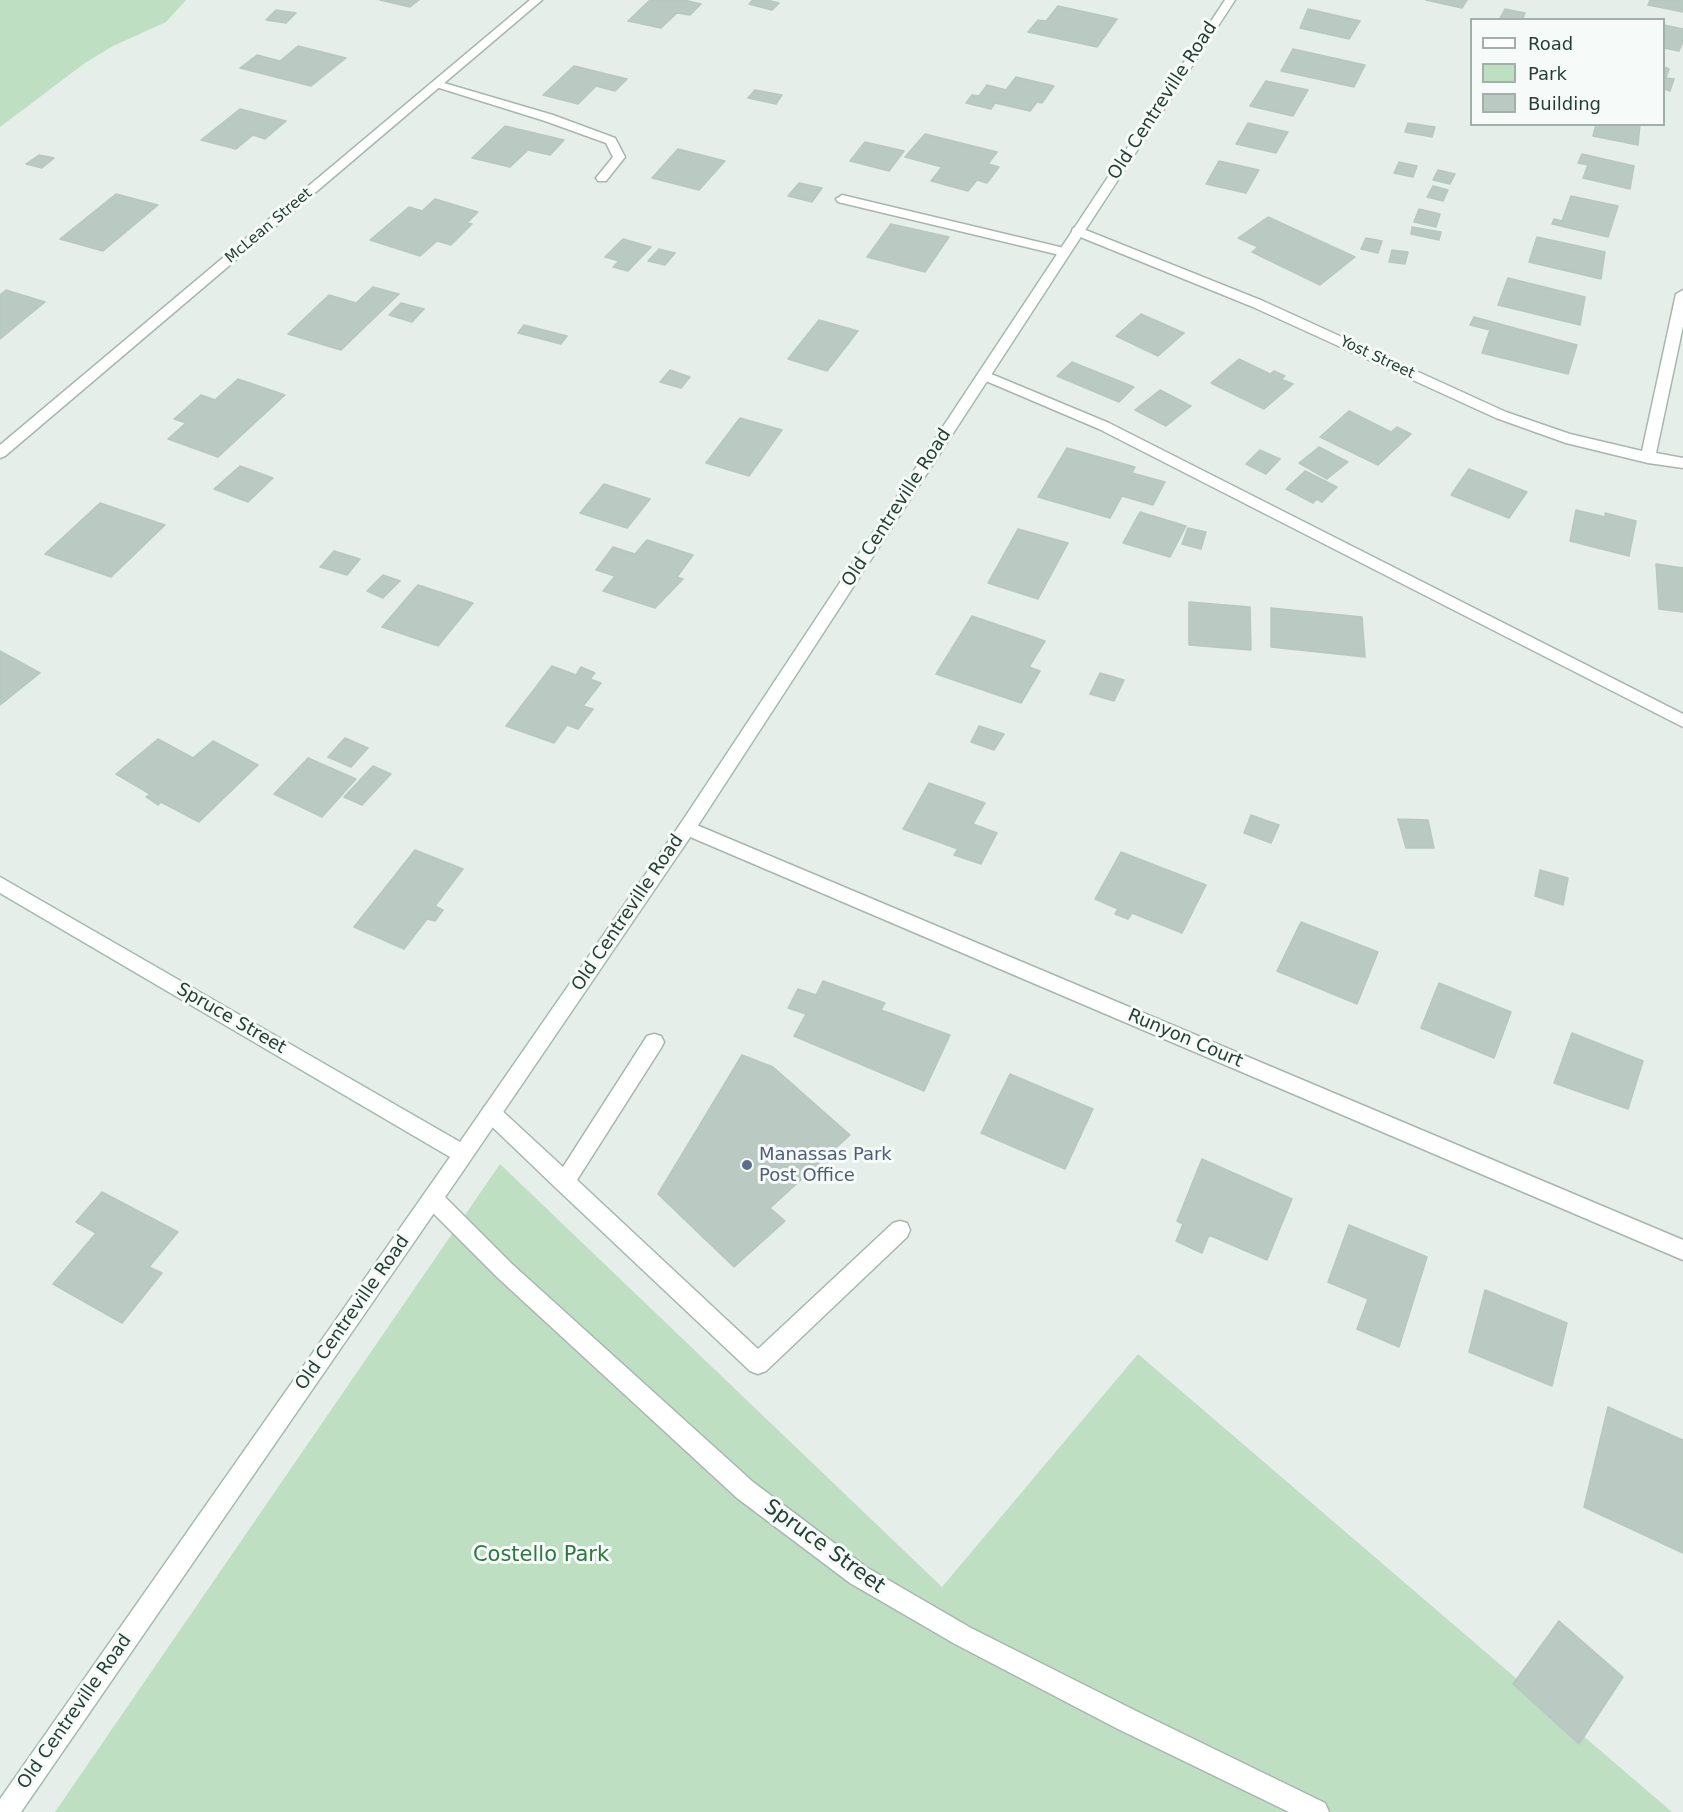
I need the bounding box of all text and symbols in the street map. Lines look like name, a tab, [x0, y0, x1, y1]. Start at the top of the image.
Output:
street label: Old Centreville Road	[1104, 18, 1222, 184]
legend	[1470, 18, 1665, 126]
text: Road	[1528, 33, 1573, 54]
text: Park	[1528, 63, 1567, 84]
text: Building	[1528, 93, 1601, 114]
street label: McLean Street	[222, 185, 316, 267]
street label: Yost Street	[1337, 333, 1417, 383]
street label: Old Centreville Road	[838, 425, 956, 591]
street label: Old Centreville Road	[568, 831, 688, 995]
street label: Spruce Street	[172, 979, 290, 1059]
street label: Runyon Court	[1124, 1005, 1246, 1073]
place label: Manassas Park Post Office	[759, 1144, 892, 1186]
marker: Manassas Park Post Office	[740, 1158, 754, 1172]
street label: Old Centreville Road	[291, 1231, 415, 1395]
street label: Spruce Street	[759, 1495, 889, 1599]
park label: Costello Park	[473, 1543, 609, 1569]
street label: Old Centreville Road	[13, 1630, 137, 1794]

